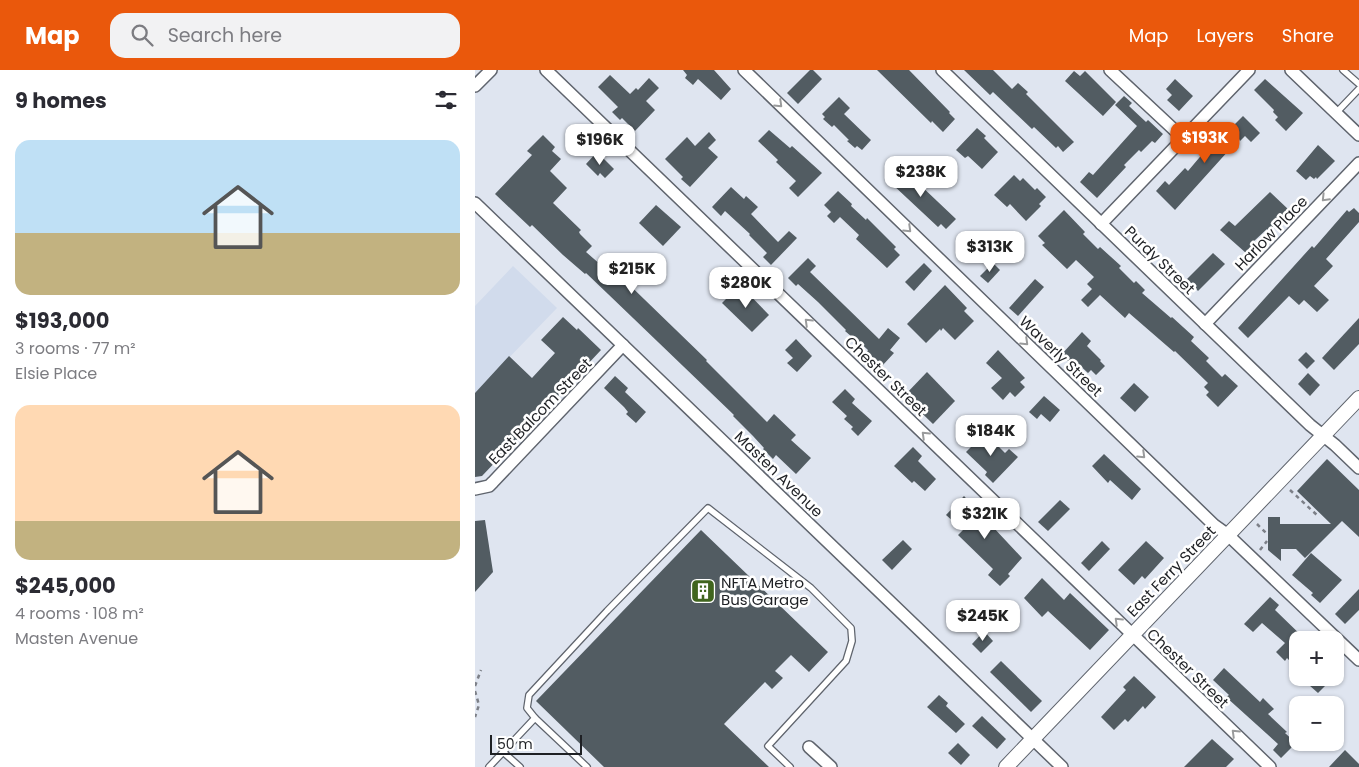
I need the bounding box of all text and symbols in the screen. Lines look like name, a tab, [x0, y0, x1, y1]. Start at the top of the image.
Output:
search box	[110, 13, 460, 58]
text: Map	[25, 19, 80, 52]
icon: search	[128, 21, 156, 49]
text: Search here	[168, 22, 282, 49]
text: Map	[1129, 23, 1169, 48]
text: Layers	[1197, 23, 1254, 48]
text: Share	[1282, 23, 1334, 48]
text: 9 homes	[15, 86, 107, 115]
icon: filters	[432, 86, 460, 114]
one-way arrow	[773, 98, 782, 107]
pin: $193K	[1170, 122, 1240, 164]
pin: $196K	[565, 124, 635, 166]
text: $193K	[1181, 126, 1229, 149]
text: $196K	[576, 128, 624, 151]
pin: $238K	[886, 156, 956, 198]
text: $238K	[896, 160, 946, 183]
icon: home	[193, 172, 283, 262]
street label: Harlow Place	[1230, 191, 1312, 275]
one-way arrow	[1322, 192, 1331, 201]
street label: Purdy Street	[1120, 221, 1200, 299]
one-way arrow	[902, 223, 911, 232]
pin: $313K	[955, 230, 1025, 273]
text: $313K	[966, 235, 1014, 258]
pin: $215K	[597, 252, 667, 295]
text: $215K	[608, 257, 656, 280]
pin: $280K	[711, 266, 781, 309]
text: $280K	[720, 271, 772, 294]
text: $193,000	[15, 306, 109, 335]
street label: Waverly Street	[1015, 311, 1107, 401]
one-way arrow	[805, 319, 814, 328]
street label: Chester Street	[840, 331, 932, 421]
one-way arrow	[1019, 336, 1028, 345]
text: 3 rooms · 77 m²	[15, 337, 135, 360]
street label: East Balcom Street	[484, 353, 596, 469]
text: Elsie Place	[15, 362, 97, 385]
pin: $184K	[956, 414, 1026, 457]
text: $184K	[967, 419, 1015, 442]
street label: Masten Avenue	[730, 426, 828, 522]
one-way arrow	[922, 432, 931, 441]
icon: home	[193, 437, 283, 527]
one-way arrow	[1136, 449, 1145, 458]
pin: $321K	[950, 498, 1020, 540]
text: $321K	[962, 502, 1008, 525]
street label: East Ferry Street	[1122, 521, 1220, 621]
text: $245,000	[15, 571, 116, 600]
place label: NFTA Metro Bus Garage	[721, 572, 809, 610]
building icon: NFTA Metro Bus Garage	[690, 578, 716, 604]
pin: $245K	[948, 600, 1018, 642]
text: 4 rooms · 108 m²	[15, 602, 144, 625]
text: $245K	[957, 604, 1009, 627]
one-way arrow	[1114, 617, 1123, 626]
street label: Chester Street	[1142, 623, 1234, 713]
text: Masten Avenue	[15, 627, 138, 650]
map controls	[1289, 631, 1344, 751]
button: +	[1289, 631, 1344, 686]
button: −	[1289, 696, 1344, 751]
one-way arrow	[1231, 730, 1240, 739]
scale bar	[490, 732, 583, 755]
text: 50 m	[497, 734, 533, 754]

